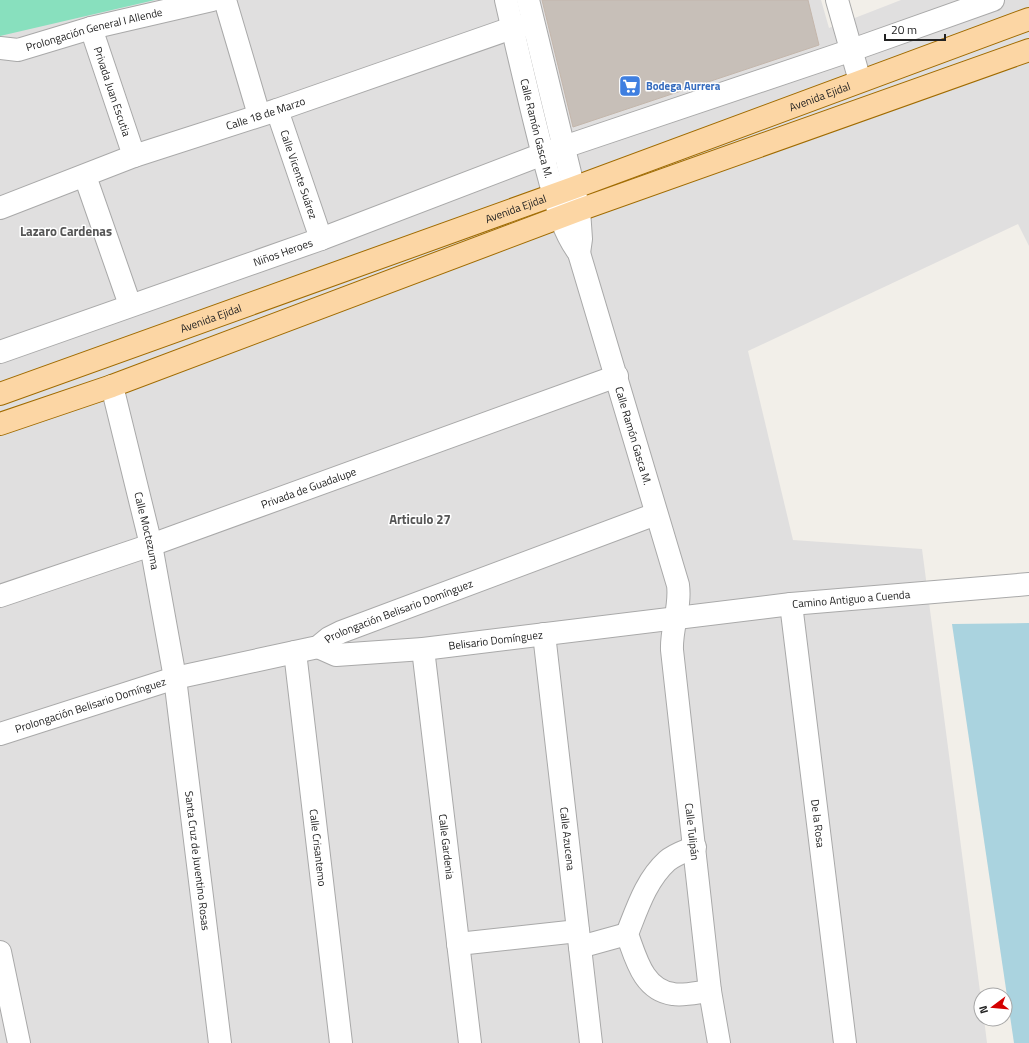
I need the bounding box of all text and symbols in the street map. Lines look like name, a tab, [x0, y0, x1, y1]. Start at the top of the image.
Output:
street label: Prolongación General I Allende	[24, 4, 164, 55]
scale bar	[885, 16, 945, 42]
text: 20 m	[891, 20, 917, 39]
street label: Privada Juan Escutia	[90, 45, 135, 139]
supermarket icon: Bodega Aurrera	[617, 73, 643, 99]
street label: Calle Ramón Gasca M.	[516, 77, 557, 180]
place label: Bodega Aurrera	[646, 78, 721, 94]
street label: Avenida Ejidal	[787, 78, 853, 115]
street label: Calle 18 de Marzo	[224, 93, 307, 134]
street label: Calle Vicente Suárez	[276, 128, 322, 221]
street label: Avenida Ejidal	[483, 190, 549, 227]
district label: Lazaro Cardenas	[20, 221, 112, 241]
street label: Niños Heroes	[251, 234, 315, 270]
street label: Avenida Ejidal	[178, 300, 244, 337]
street label: Calle Ramón Gasca M.	[611, 384, 656, 487]
street label: Privada de Guadalupe	[259, 463, 359, 512]
street label: Calle Moctezuma	[130, 490, 163, 571]
district label: Articulo 27	[389, 509, 451, 529]
street label: Prolongación Belisario Domínguez	[321, 575, 475, 647]
street label: Camino Antiguo a Cuenda	[792, 586, 911, 612]
street label: Belisario Domínguez	[447, 626, 544, 654]
street label: Prolongación Belisario Domínguez	[13, 673, 168, 737]
street label: Santa Cruz de Juventino Rosas	[181, 790, 214, 931]
street label: De la Rosa	[807, 798, 829, 849]
street label: Calle Tulipán	[681, 802, 703, 861]
street label: Calle Azucena	[556, 806, 579, 872]
street label: Calle Crisantemo	[306, 808, 331, 887]
street label: Calle Gardenia	[435, 813, 458, 881]
north arrow	[973, 987, 1013, 1027]
text: N	[975, 1004, 992, 1016]

